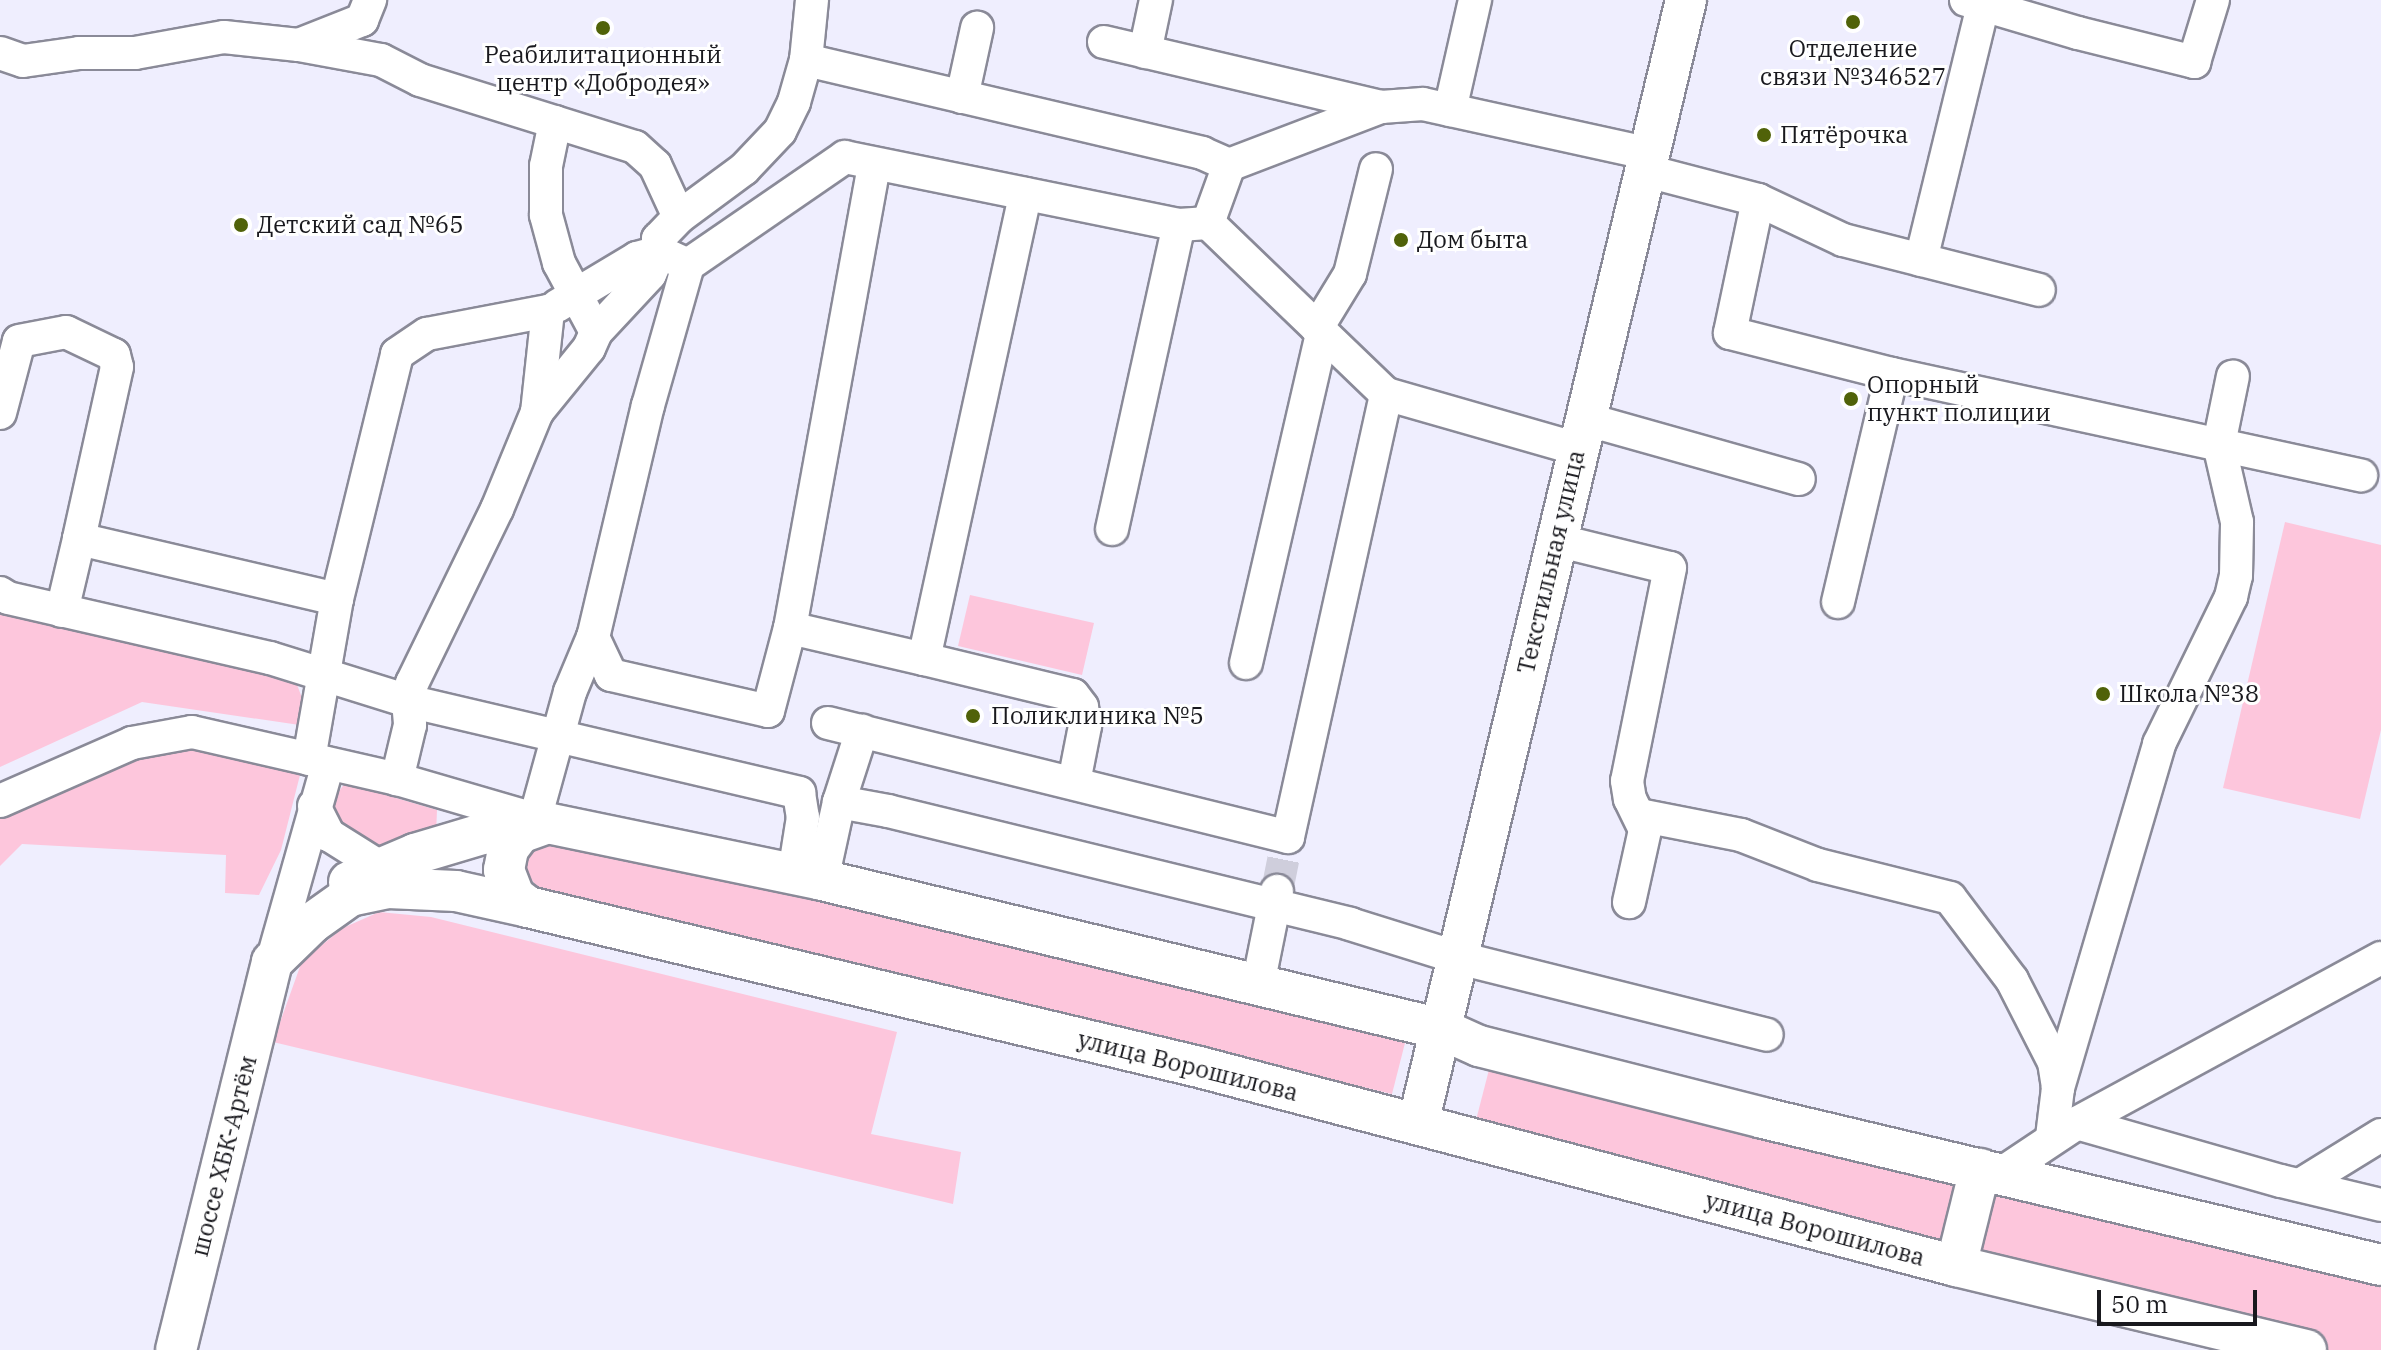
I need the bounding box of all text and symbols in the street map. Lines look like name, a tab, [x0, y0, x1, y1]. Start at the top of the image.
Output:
marker: Отделение связи №346527	[1844, 13, 1862, 31]
marker: Реабилитационный центр «Добродея»	[594, 19, 612, 37]
place label: Отделение связи №346527	[1760, 35, 1946, 91]
place label: Реабилитационный центр «Добродея»	[484, 41, 722, 97]
place label: Пятёрочка	[1780, 121, 1908, 149]
marker: Пятёрочка	[1755, 126, 1773, 144]
place label: Детский сад №65	[257, 211, 464, 239]
marker: Детский сад №65	[232, 216, 250, 234]
place label: Дом быта	[1417, 226, 1528, 254]
marker: Дом быта	[1392, 231, 1410, 249]
place label: Опорный пункт полиции	[1867, 371, 2051, 427]
marker: Опорный пункт полиции	[1842, 390, 1860, 408]
street label: Текстильная улица	[1511, 447, 1591, 677]
place label: Школа №38	[2119, 680, 2259, 708]
marker: Школа №38	[2094, 685, 2112, 703]
place label: Поликлиника №5	[991, 702, 1204, 730]
marker: Поликлиника №5	[962, 705, 984, 727]
street label: улица Ворошилова	[1075, 1025, 1301, 1107]
street label: шоссе ХБК-Артём	[185, 1052, 263, 1260]
street label: улица Ворошилова	[1702, 1186, 1928, 1272]
scale bar	[2101, 1274, 2261, 1324]
text: 50 m	[2111, 1288, 2168, 1320]

